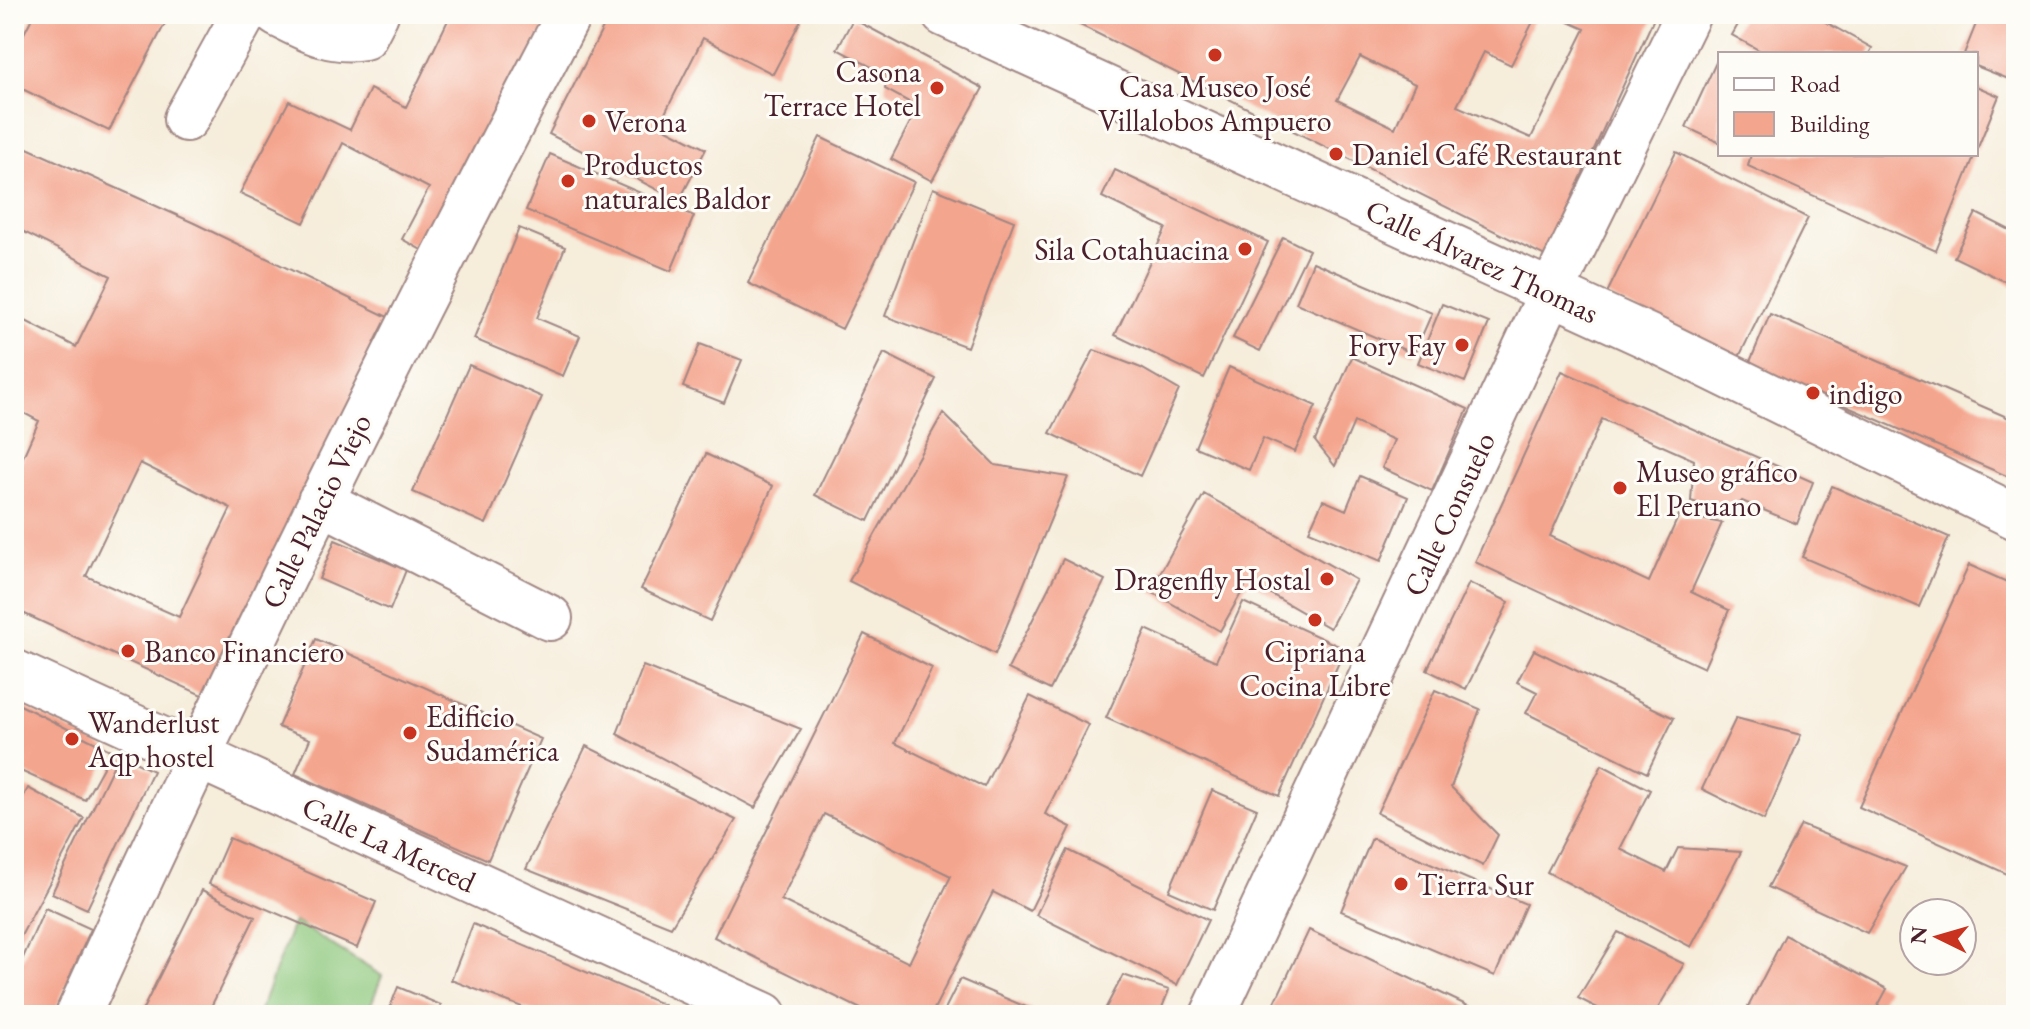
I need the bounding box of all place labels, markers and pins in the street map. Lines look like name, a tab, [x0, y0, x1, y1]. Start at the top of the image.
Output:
marker: Casa Museo José Villalobos Ampuero	[1206, 46, 1224, 64]
place label: Casona Terrace Hotel	[764, 52, 921, 125]
place label: Casa Museo José Villalobos Ampuero	[1098, 67, 1332, 140]
marker: Casona Terrace Hotel	[928, 79, 946, 97]
place label: Verona	[605, 102, 687, 141]
marker: Verona	[580, 112, 598, 130]
place label: Daniel Café Restaurant	[1352, 135, 1622, 174]
place label: Productos naturales Baldor	[584, 145, 770, 218]
marker: Daniel Café Restaurant	[1327, 145, 1345, 163]
marker: Productos naturales Baldor	[559, 172, 577, 190]
place label: Sila Cotahuacina	[1034, 230, 1229, 269]
marker: Sila Cotahuacina	[1236, 240, 1254, 258]
place label: Fory Fay	[1348, 326, 1447, 365]
marker: Fory Fay	[1453, 336, 1471, 354]
place label: indigo	[1829, 374, 1903, 413]
marker: indigo	[1804, 384, 1822, 402]
place label: Museo gráfico El Peruano	[1636, 452, 1798, 525]
marker: Museo gráfico El Peruano	[1611, 479, 1629, 497]
place label: Dragenfly Hostal	[1114, 560, 1311, 599]
marker: Dragenfly Hostal	[1318, 570, 1336, 588]
marker: Cipriana Cocina Libre	[1306, 611, 1324, 629]
place label: Banco Financiero	[144, 632, 344, 671]
place label: Cipriana Cocina Libre	[1239, 632, 1391, 705]
marker: Banco Financiero	[119, 642, 137, 660]
place label: Edificio Sudamérica	[426, 697, 559, 770]
place label: Wanderlust Aqp hostel	[87, 703, 220, 776]
marker: Edificio Sudamérica	[401, 724, 419, 742]
marker: Wanderlust Aqp hostel	[63, 730, 81, 748]
place label: Tierra Sur	[1417, 865, 1534, 904]
marker: Tierra Sur	[1392, 875, 1410, 893]

